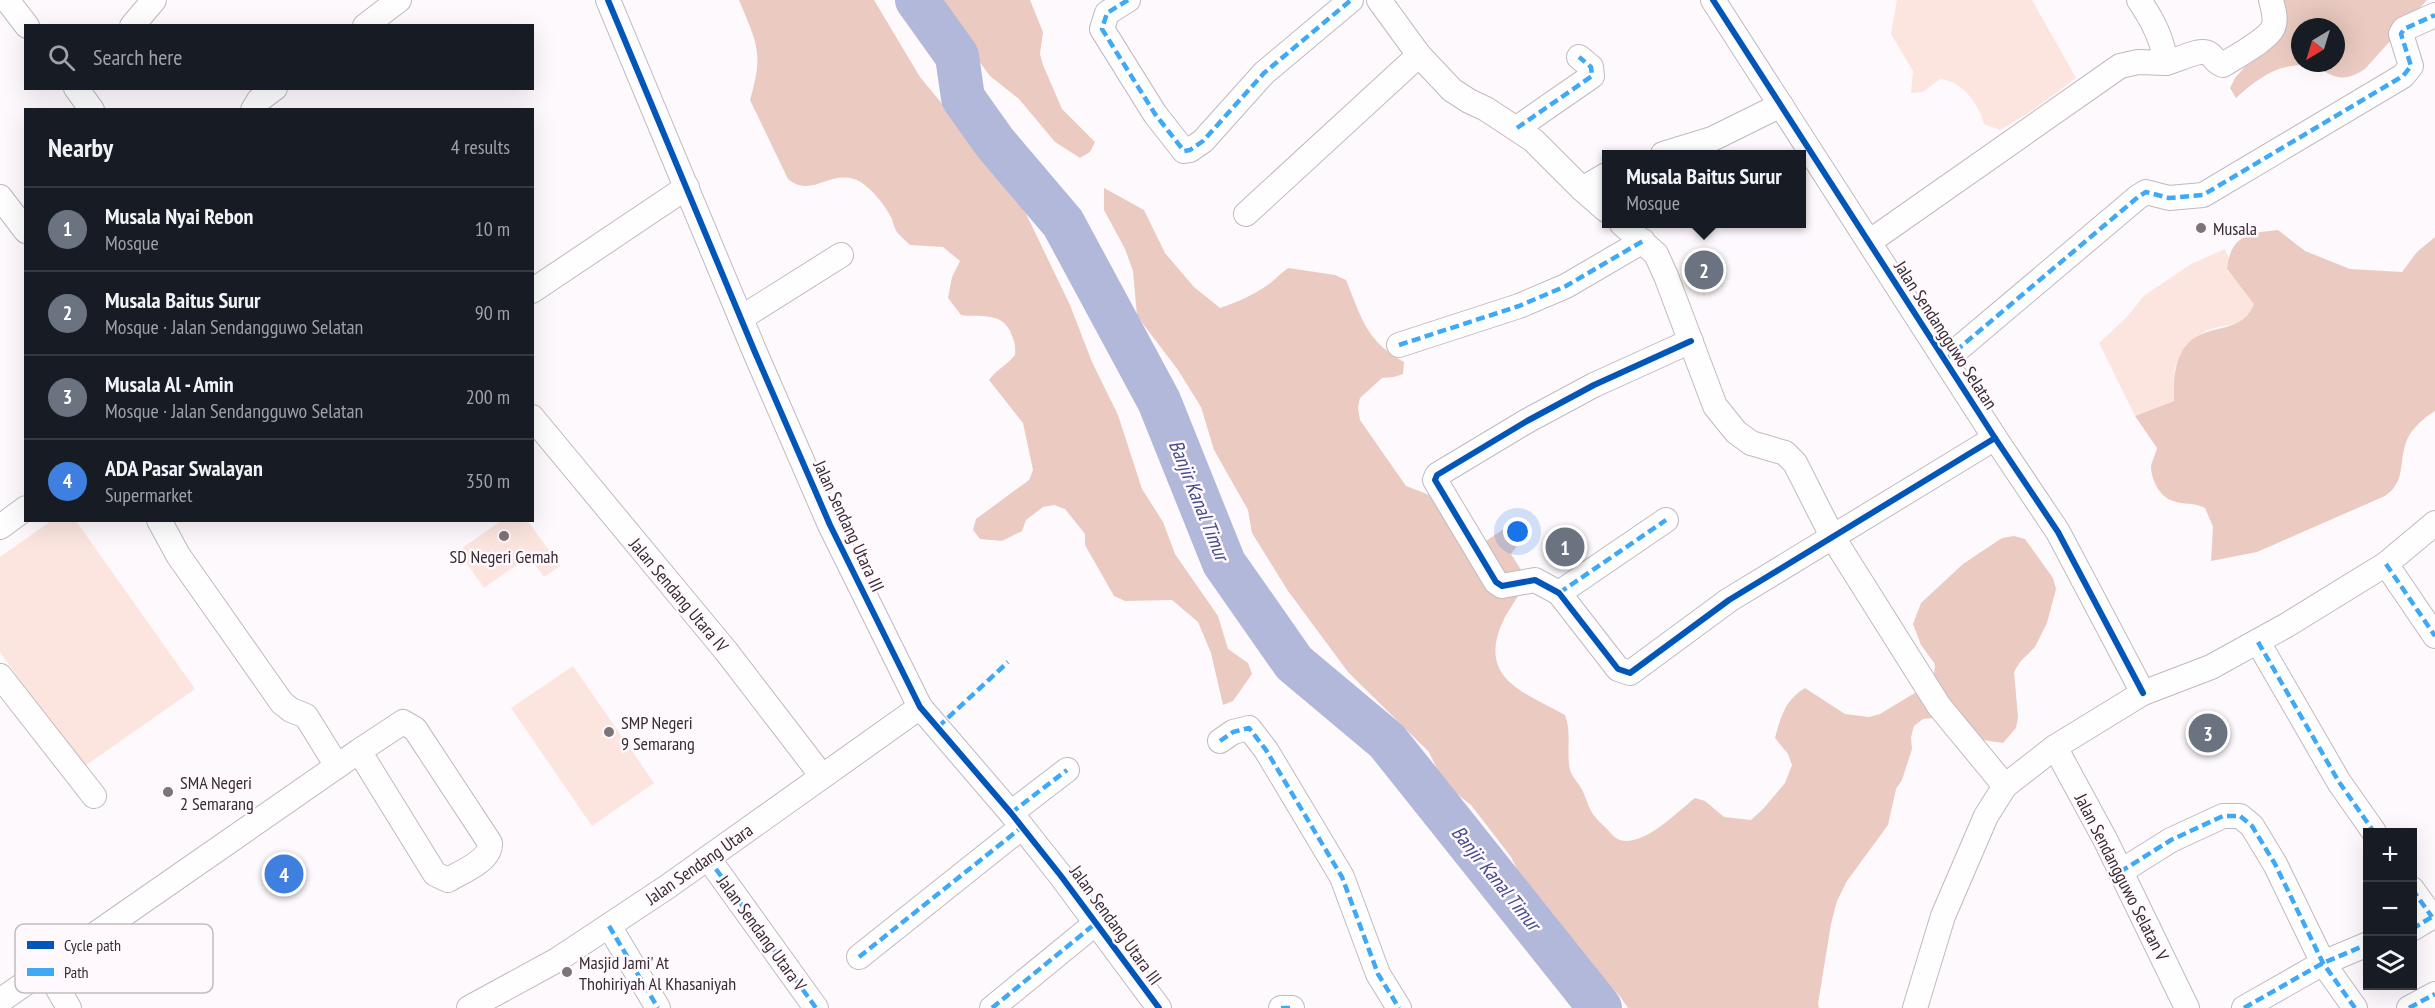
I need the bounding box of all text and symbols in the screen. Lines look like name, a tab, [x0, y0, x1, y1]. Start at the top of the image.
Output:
north arrow	[2291, 18, 2345, 72]
search box	[24, 24, 534, 90]
icon: search	[45, 41, 78, 74]
text: Search here	[93, 43, 182, 71]
text: Nearby	[48, 131, 113, 164]
text: 4 results	[451, 134, 510, 160]
popup	[1602, 150, 1806, 228]
text: Musala Baitus Surur	[1626, 162, 1782, 190]
text: Mosque	[1626, 190, 1680, 216]
text: Musala Nyai Rebon	[105, 202, 253, 230]
text: 1	[63, 216, 72, 242]
text: 10 m	[475, 216, 510, 242]
place label: Musala	[2213, 217, 2257, 240]
marker: Musala	[2194, 221, 2208, 235]
text: Mosque	[105, 230, 159, 256]
pin: 2	[1684, 248, 1724, 292]
street label: Jalan Sendangguwo Selatan	[1889, 256, 2003, 414]
text: Musala Baitus Surur	[105, 286, 261, 314]
text: 2	[63, 300, 72, 326]
text: 90 m	[475, 300, 510, 326]
text: Mosque · Jalan Sendangguwo Selatan	[105, 314, 363, 340]
text: Musala Al - Amin	[105, 370, 234, 398]
text: 3	[63, 384, 72, 410]
text: 200 m	[466, 384, 510, 410]
text: Mosque · Jalan Sendangguwo Selatan	[105, 398, 363, 424]
water label: Banjir Kanal Timur	[1163, 436, 1236, 566]
text: ADA Pasar Swalayan	[105, 454, 263, 482]
street label: Jalan Sendang Utara III	[808, 456, 889, 595]
text: 4	[63, 468, 72, 494]
text: 350 m	[466, 468, 510, 494]
text: Supermarket	[105, 482, 193, 508]
your location	[1503, 517, 1532, 546]
pin: 1	[1546, 524, 1584, 570]
marker: SD Negeri Gemah	[497, 529, 511, 543]
street label: Jalan Sendang Utara IV	[624, 532, 734, 657]
place label: SD Negeri Gemah	[450, 545, 558, 568]
pin: 3	[2188, 710, 2228, 756]
place label: SMP Negeri 9 Semarang	[621, 711, 695, 755]
marker: SMP Negeri 9 Semarang	[602, 725, 616, 739]
place label: SMA Negeri 2 Semarang	[180, 771, 254, 815]
marker: SMA Negeri 2 Semarang	[161, 785, 175, 799]
street label: Jalan Sendangguwo Selatan V	[2069, 789, 2174, 965]
street label: Jalan Sendang Utara	[640, 818, 757, 910]
water label: Banjir Kanal Timur	[1446, 820, 1548, 938]
map controls	[2363, 828, 2417, 990]
button: +	[2363, 828, 2417, 882]
pin: 4	[264, 852, 304, 896]
street label: Jalan Sendang Utara III	[1064, 860, 1167, 989]
street label: Jalan Sendang Utara V	[712, 870, 812, 996]
button: −	[2363, 882, 2417, 936]
legend	[15, 924, 213, 993]
text: Cycle path	[64, 935, 121, 955]
button: layers	[2363, 936, 2417, 990]
place label: Masjid Jami' At Thohiriyah Al Khasaniyah	[579, 951, 736, 995]
text: Path	[64, 962, 89, 982]
marker: Masjid Jami' At Thohiriyah Al Khasaniyah	[560, 965, 574, 979]

